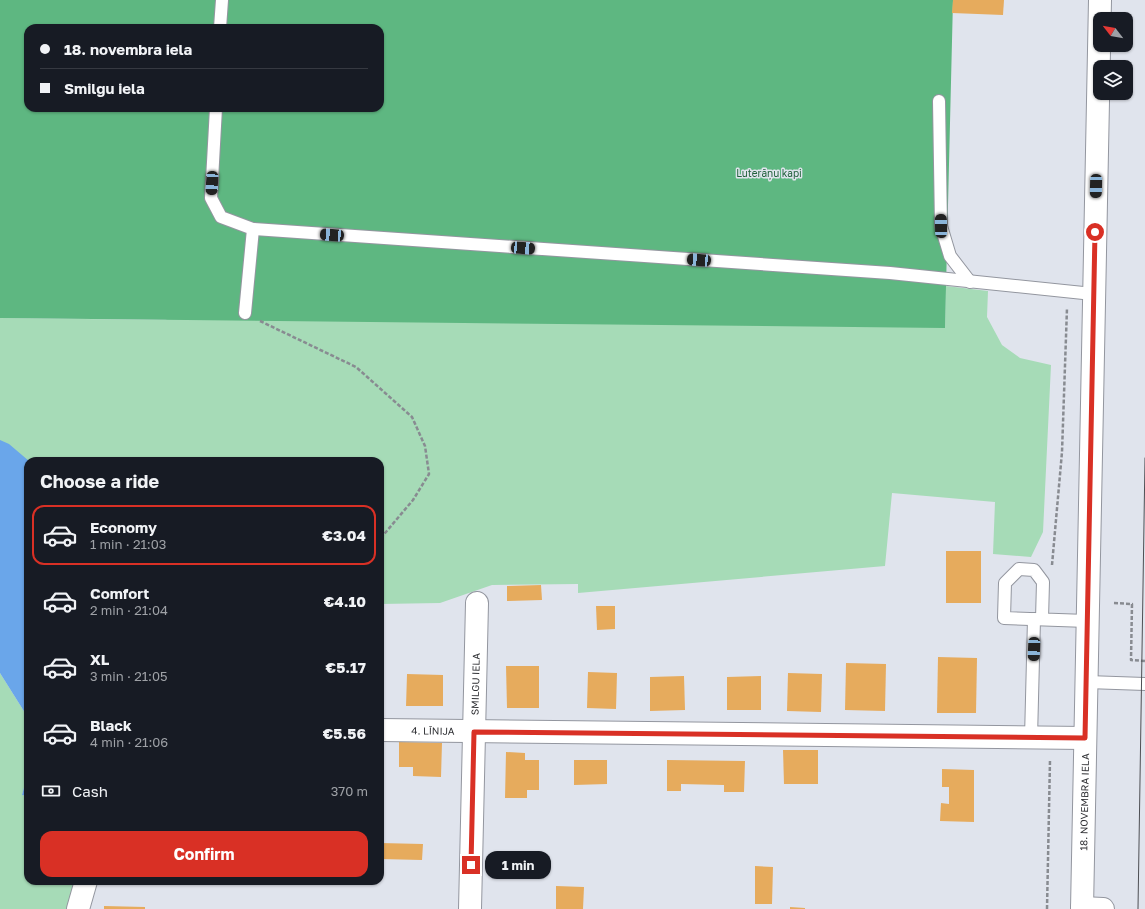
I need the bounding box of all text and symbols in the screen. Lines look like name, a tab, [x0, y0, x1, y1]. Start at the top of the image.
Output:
north arrow	[1093, 12, 1133, 52]
map controls	[1093, 12, 1133, 100]
text: 18. novembra iela	[64, 40, 192, 58]
button: layers	[1093, 60, 1133, 100]
text: Smilgu iela	[64, 79, 145, 97]
park label: Luterāņu kapi	[736, 167, 802, 180]
car	[205, 171, 219, 195]
car	[1090, 174, 1102, 198]
car	[935, 214, 947, 238]
route start	[1086, 223, 1104, 241]
car	[320, 228, 344, 242]
car	[511, 241, 535, 255]
car	[687, 253, 711, 267]
text: Choose a ride	[40, 470, 159, 492]
icon: car	[42, 517, 78, 553]
text: Economy	[90, 518, 157, 536]
text: €3.04	[322, 526, 366, 544]
text: 1 min · 21:03	[90, 536, 166, 552]
icon: car	[42, 583, 78, 619]
text: Comfort	[90, 584, 149, 602]
text: €4.10	[324, 592, 366, 610]
text: 2 min · 21:04	[90, 602, 168, 618]
car	[1028, 637, 1040, 661]
icon: car	[42, 649, 78, 685]
text: XL	[90, 650, 109, 668]
street label: SMILGU IELA	[468, 652, 482, 715]
text: €5.17	[326, 658, 366, 676]
text: 3 min · 21:05	[90, 668, 168, 684]
icon: car	[42, 715, 78, 751]
text: Black	[90, 716, 132, 734]
text: €5.56	[323, 724, 366, 742]
street label: 4. LĪNIJA	[411, 724, 455, 737]
text: 4 min · 21:06	[90, 734, 168, 750]
street label: 18. NOVEMBRA IELA	[1077, 753, 1091, 851]
icon: cash	[40, 780, 62, 802]
text: Cash	[72, 782, 108, 800]
text: 370 m	[331, 783, 368, 799]
button: Confirm	[40, 831, 368, 877]
callout: 1 min	[485, 851, 551, 879]
route end	[462, 856, 480, 874]
text: 1 min	[502, 857, 534, 873]

